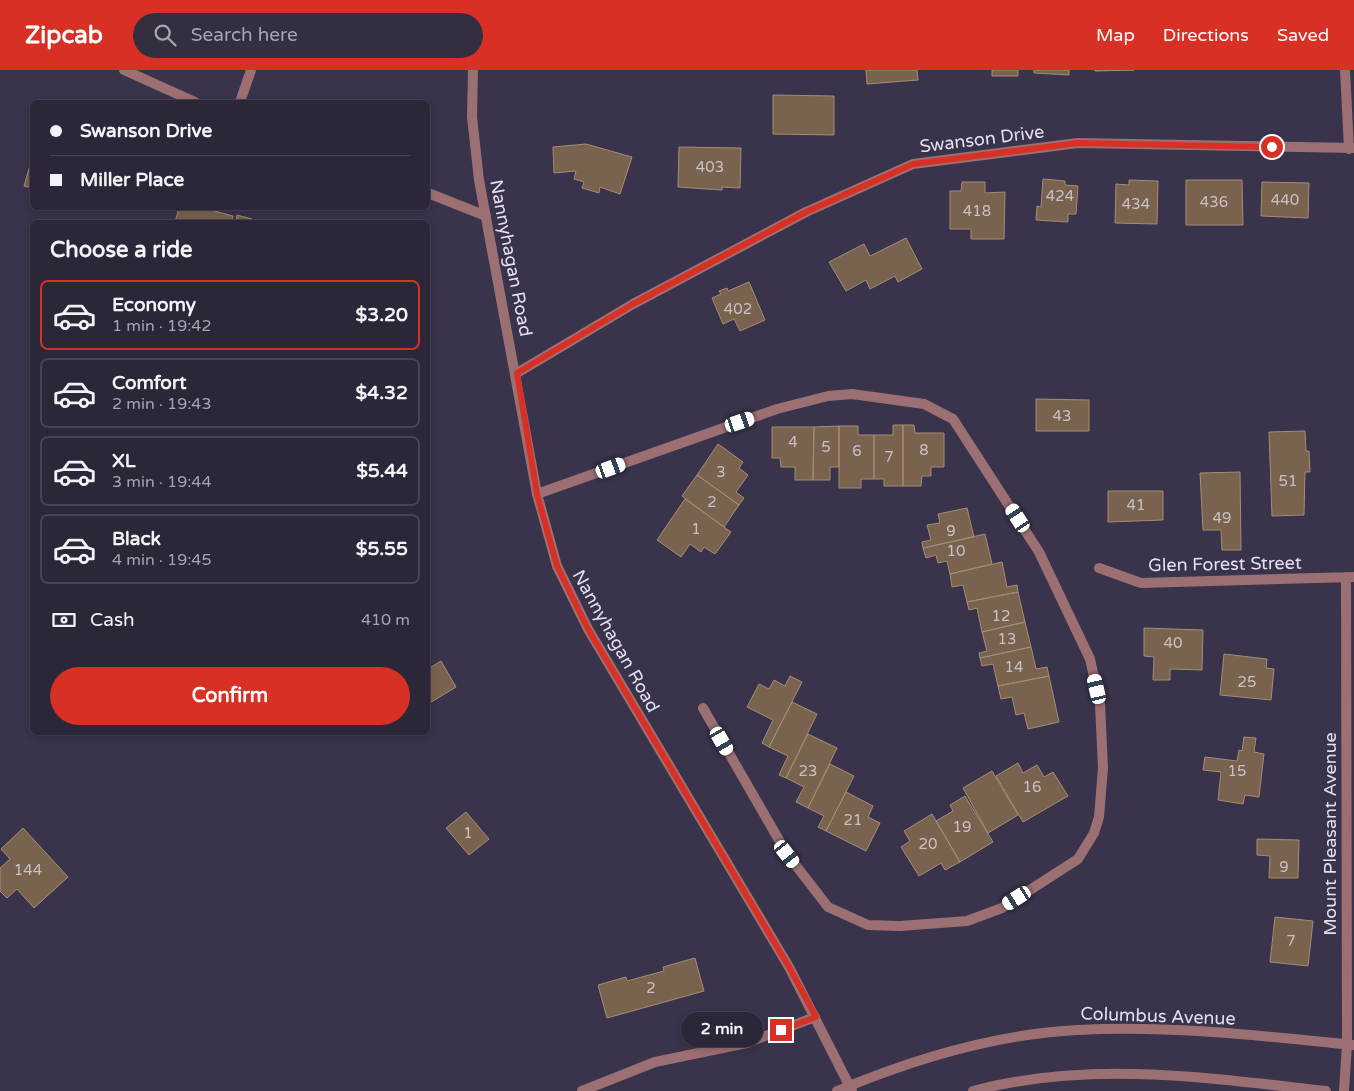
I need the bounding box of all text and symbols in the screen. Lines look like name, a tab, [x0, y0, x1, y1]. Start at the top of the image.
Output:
search box	[133, 13, 483, 58]
text: Zipcab	[25, 21, 103, 50]
icon: search	[151, 21, 179, 49]
text: Search here	[191, 24, 298, 46]
text: Map	[1096, 24, 1135, 46]
text: Directions	[1163, 24, 1249, 46]
text: Saved	[1277, 24, 1329, 46]
text: Swanson Drive	[80, 120, 212, 142]
street label: Swanson Drive	[918, 120, 1046, 158]
route start	[1261, 136, 1283, 158]
house number: 403	[696, 158, 724, 176]
text: Miller Place	[80, 169, 184, 191]
street label: Nannyhagan Road	[485, 178, 537, 338]
house number: 424	[1046, 187, 1074, 205]
house number: 440	[1271, 191, 1299, 209]
house number: 436	[1200, 193, 1228, 211]
house number: 434	[1122, 195, 1150, 213]
house number: 418	[963, 202, 991, 220]
text: Choose a ride	[50, 237, 193, 263]
icon: car	[52, 293, 97, 338]
text: Economy	[112, 294, 196, 316]
house number: 402	[724, 300, 752, 318]
text: $3.20	[356, 304, 408, 326]
text: 1 min · 19:42	[112, 316, 211, 336]
icon: car	[52, 371, 97, 416]
text: Comfort	[112, 372, 186, 394]
text: $4.32	[356, 382, 408, 404]
text: 2 min · 19:43	[112, 394, 211, 414]
house number: 43	[1053, 407, 1071, 425]
car	[723, 410, 756, 434]
house number: 4	[788, 433, 798, 451]
house number: 5	[821, 438, 831, 456]
house number: 8	[919, 441, 929, 459]
house number: 6	[852, 442, 862, 460]
house number: 7	[884, 448, 894, 466]
icon: car	[52, 449, 97, 494]
text: XL	[112, 450, 136, 472]
car	[594, 456, 627, 480]
text: $5.44	[356, 460, 408, 482]
house number: 3	[716, 463, 726, 481]
text: 3 min · 19:44	[112, 472, 211, 492]
house number: 51	[1279, 472, 1297, 490]
house number: 2	[707, 493, 717, 511]
house number: 41	[1127, 496, 1145, 514]
car	[1003, 501, 1032, 535]
house number: 49	[1213, 509, 1231, 527]
house number: 1	[691, 520, 701, 538]
house number: 9	[946, 522, 956, 540]
icon: car	[52, 527, 97, 572]
text: Black	[112, 528, 161, 550]
text: $5.55	[356, 538, 408, 560]
house number: 10	[947, 542, 965, 560]
text: 4 min · 19:45	[112, 550, 211, 570]
street label: Glen Forest Street	[1148, 552, 1302, 576]
street label: Nannyhagan Road	[568, 566, 664, 716]
icon: cash	[50, 606, 78, 634]
house number: 12	[992, 607, 1010, 625]
text: Cash	[90, 609, 135, 631]
text: 410 m	[361, 610, 410, 630]
house number: 13	[998, 630, 1016, 648]
house number: 40	[1164, 634, 1182, 652]
house number: 14	[1005, 658, 1023, 676]
button: Confirm	[50, 667, 410, 725]
car	[1086, 673, 1107, 705]
house number: 25	[1238, 673, 1256, 691]
car	[708, 724, 735, 758]
street label: Mount Pleasant Avenue	[1319, 732, 1341, 936]
house number: 23	[799, 762, 817, 780]
house number: 15	[1228, 762, 1246, 780]
house number: 16	[1023, 778, 1041, 796]
house number: 21	[844, 811, 862, 829]
house number: 19	[953, 818, 971, 836]
house number: 1	[463, 824, 473, 842]
house number: 20	[919, 835, 937, 853]
car	[771, 838, 802, 870]
house number: 9	[1279, 858, 1289, 876]
house number: 144	[14, 861, 42, 879]
car	[1000, 884, 1033, 912]
house number: 7	[1286, 932, 1296, 950]
house number: 2	[646, 979, 656, 997]
street label: Columbus Avenue	[1080, 1002, 1236, 1030]
callout: 2 min	[681, 1012, 764, 1048]
text: 2 min	[701, 1019, 743, 1039]
route end	[770, 1019, 792, 1041]

